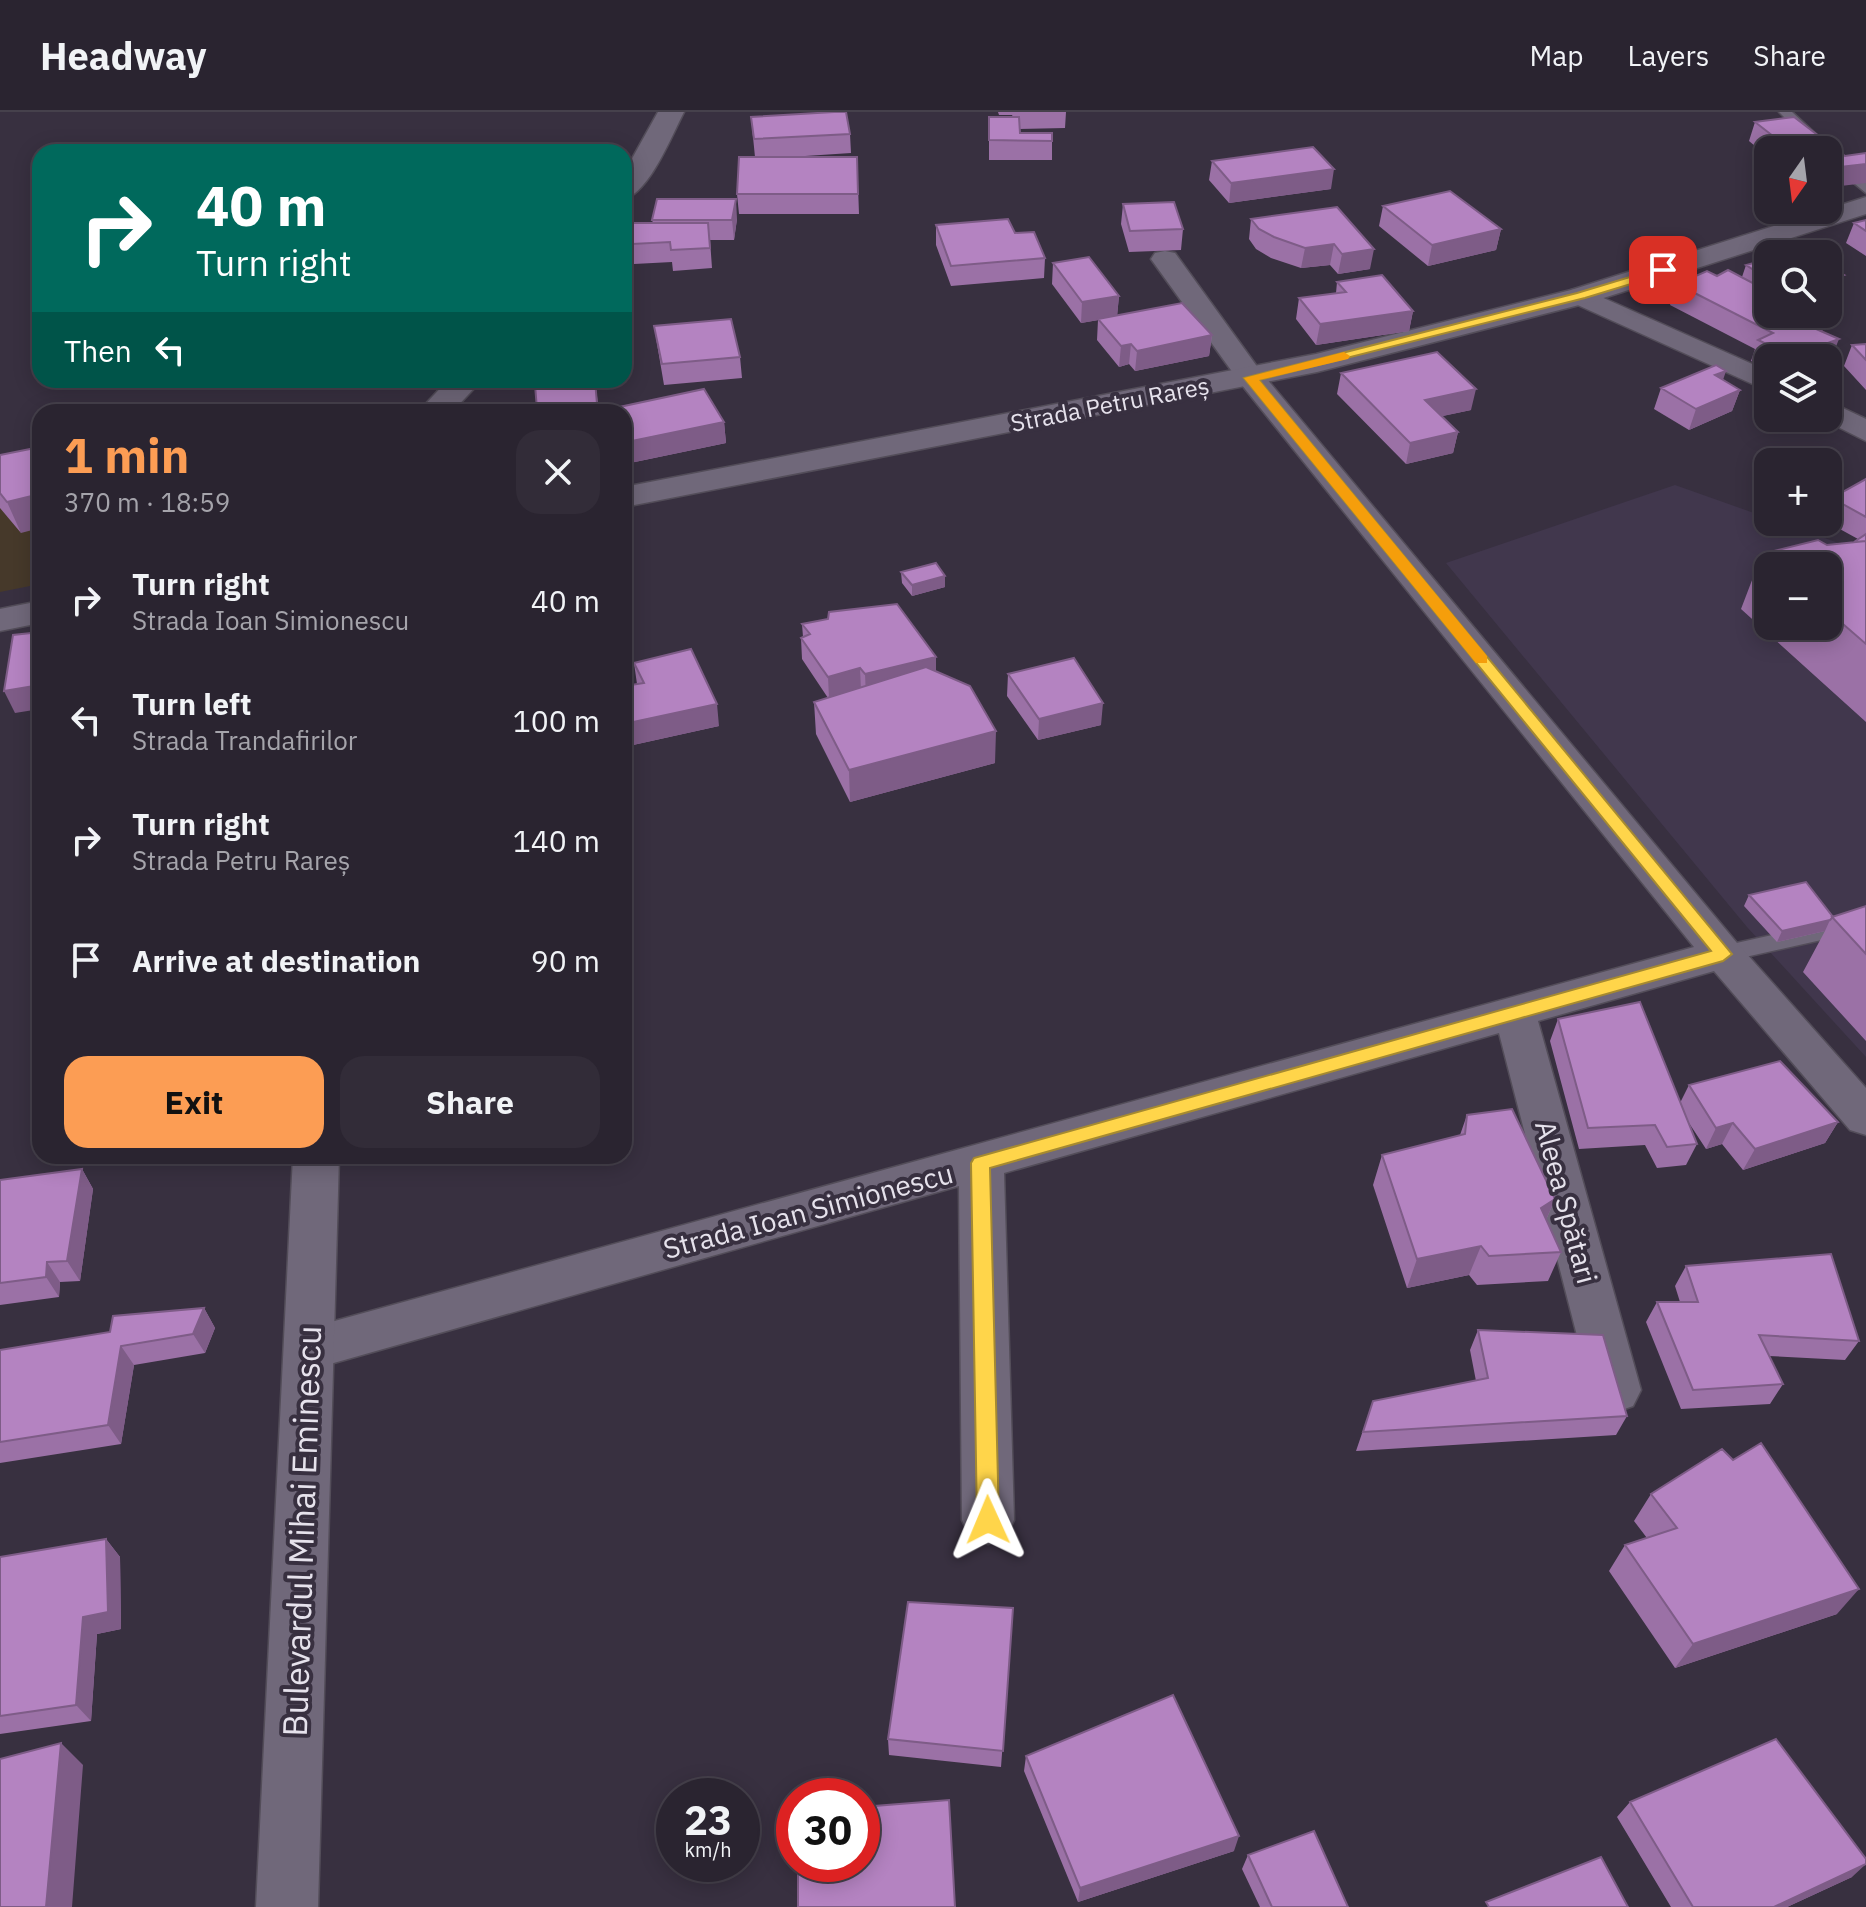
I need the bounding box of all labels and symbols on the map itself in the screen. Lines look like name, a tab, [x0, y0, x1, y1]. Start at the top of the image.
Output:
north arrow	[1754, 136, 1842, 224]
pin	[1629, 236, 1697, 304]
street label: Strada Petru Rareș	[1008, 369, 1212, 439]
street label: Aleea Spătari	[1527, 1116, 1606, 1288]
street label: Strada Ioan Simionescu	[659, 1154, 957, 1267]
street label: Bulevardul Mihai Eminescu	[272, 1325, 330, 1737]
position arrow	[946, 1478, 1030, 1562]
speed limit sign: 30	[776, 1778, 880, 1882]

